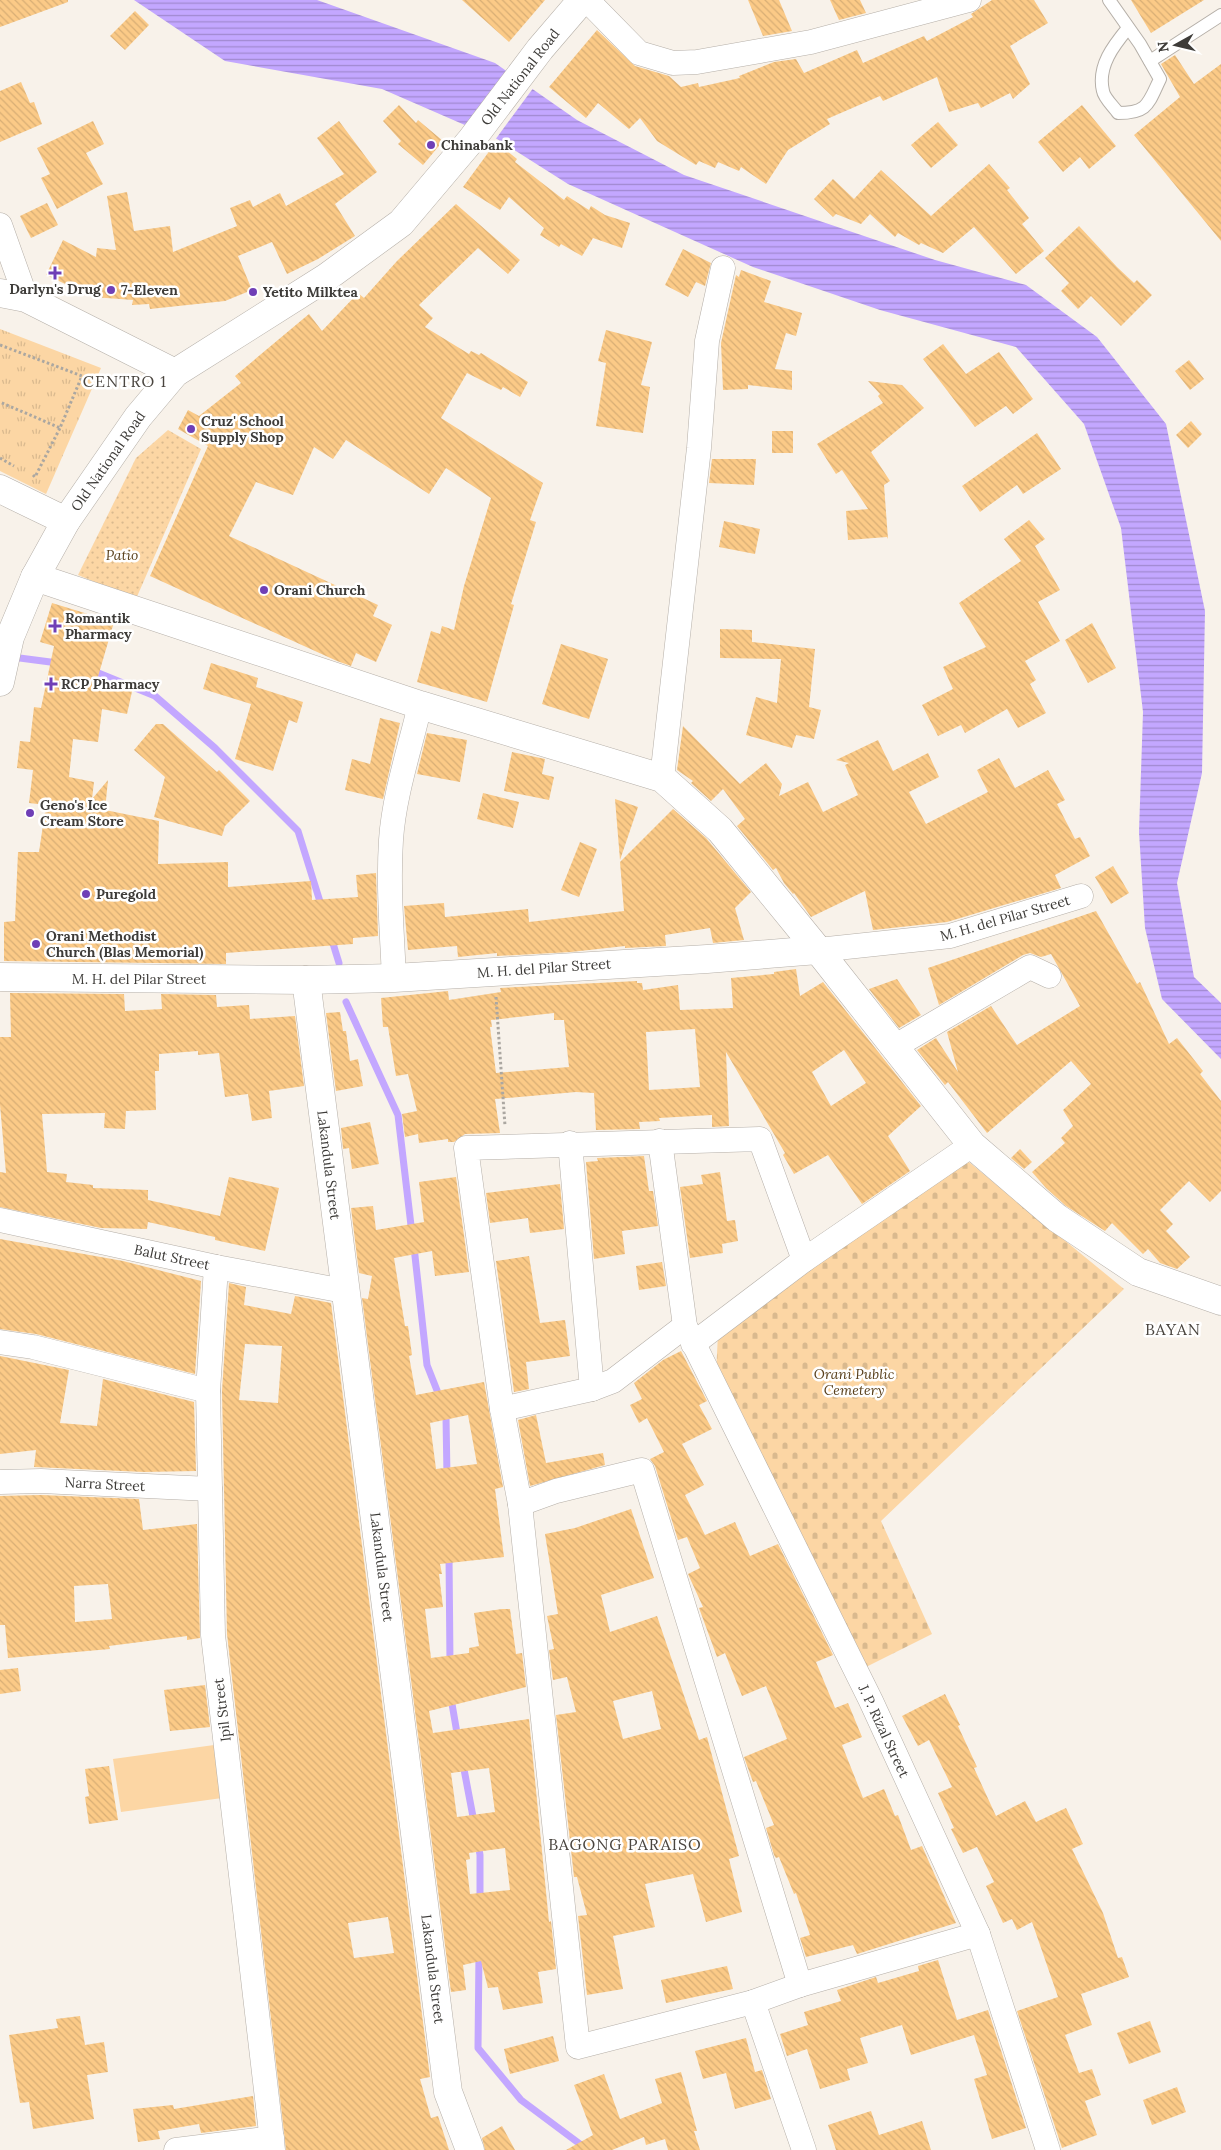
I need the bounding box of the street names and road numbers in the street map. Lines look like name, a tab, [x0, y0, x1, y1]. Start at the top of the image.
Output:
street label: Old National Road	[477, 25, 563, 129]
street label: Old National Road	[67, 408, 149, 514]
street label: M. H. del Pilar Street	[938, 891, 1073, 945]
street label: M. H. del Pilar Street	[476, 954, 612, 982]
street label: M. H. del Pilar Street	[72, 970, 207, 988]
street label: Lakandula Street	[313, 1109, 345, 1221]
street label: Balut Street	[133, 1240, 212, 1274]
street label: Narra Street	[64, 1473, 146, 1495]
street label: Lakandula Street	[366, 1511, 398, 1623]
street label: Ipil Street	[209, 1677, 235, 1743]
street label: J. P. Rizal Street	[854, 1681, 914, 1781]
street label: Lakandula Street	[417, 1913, 449, 2025]

